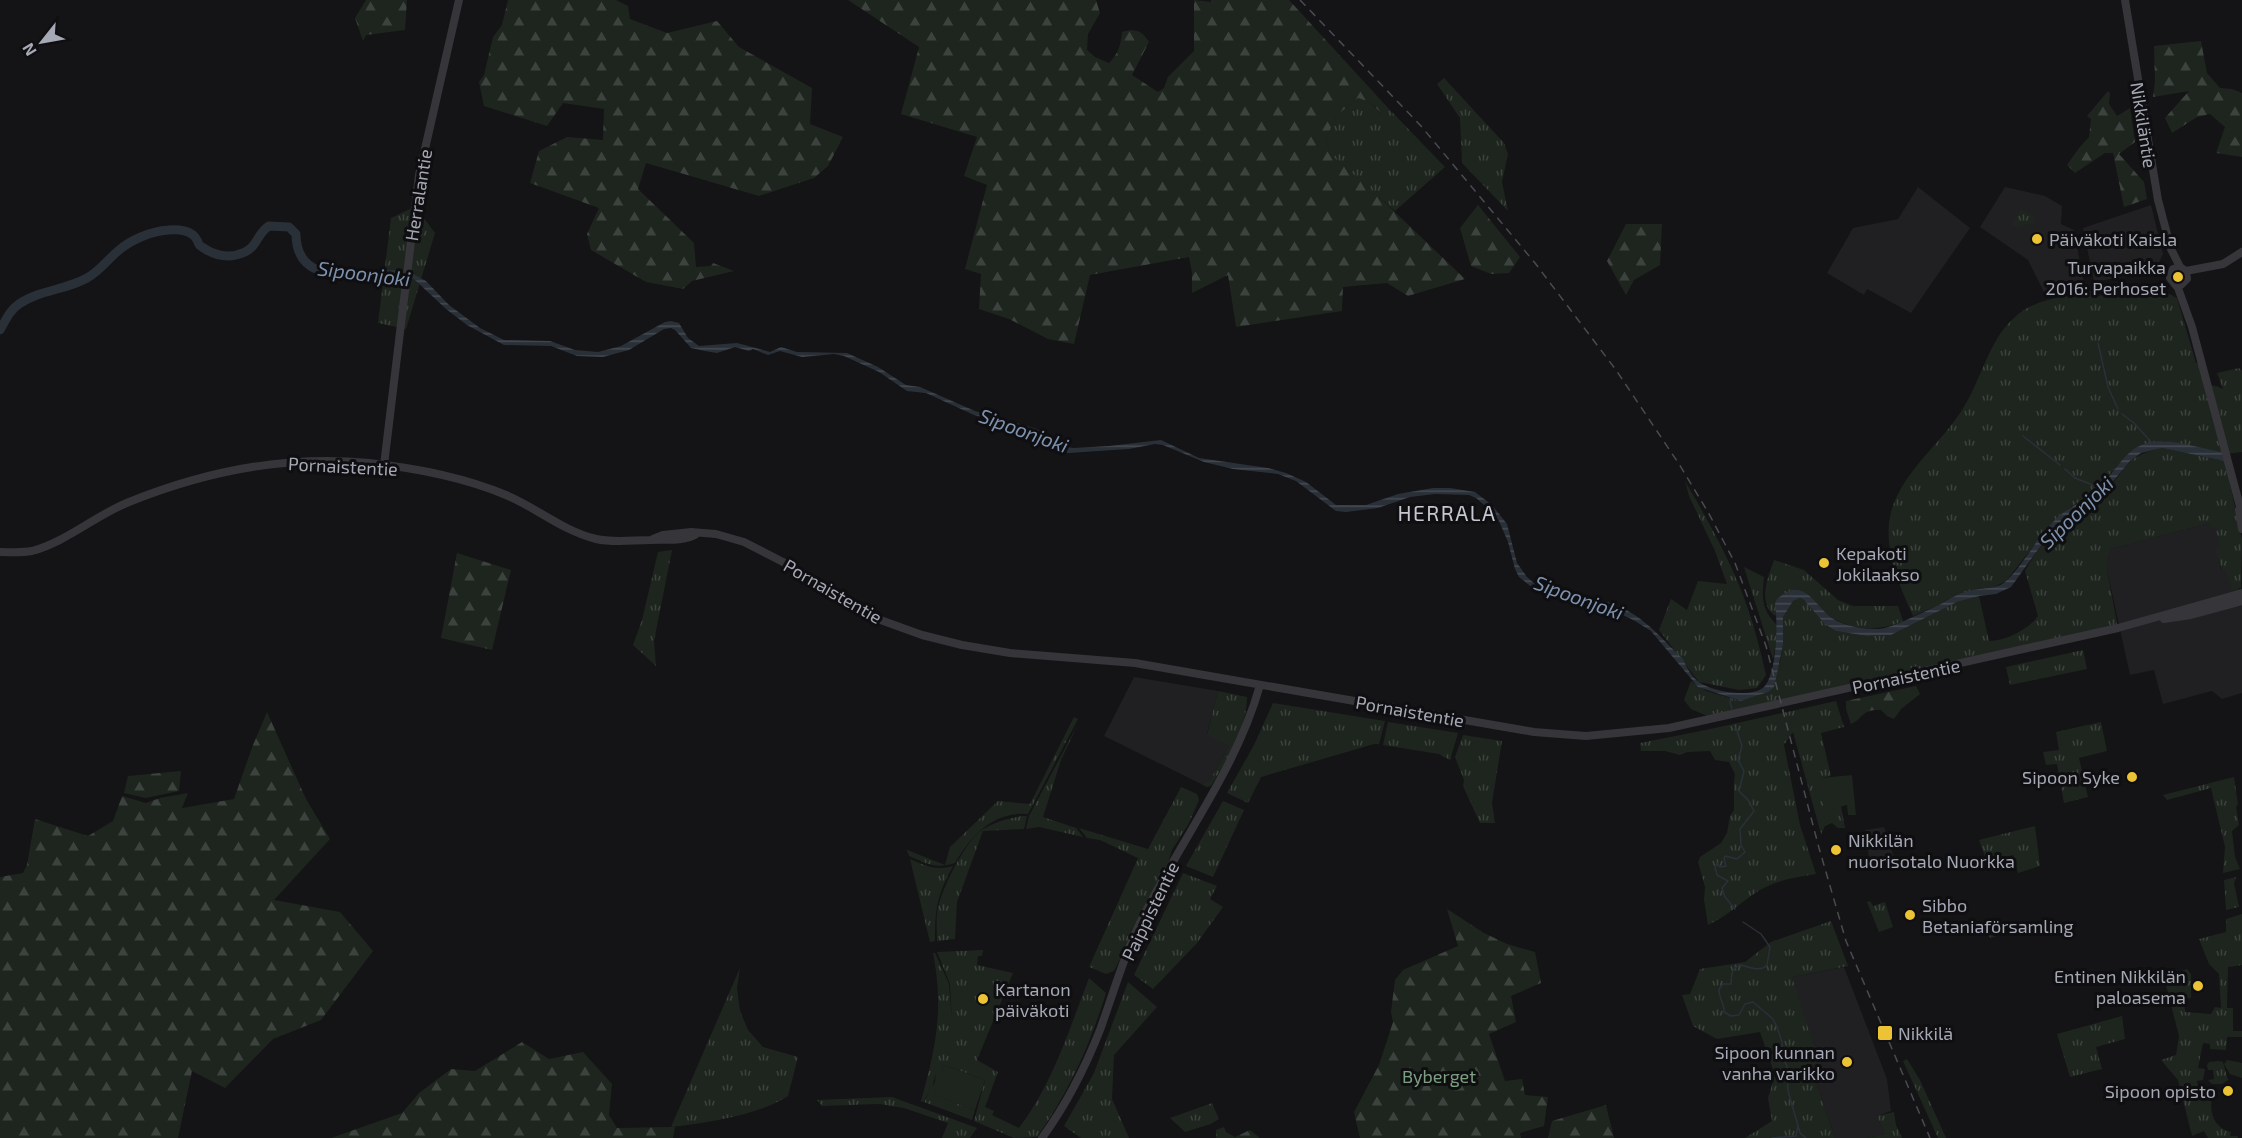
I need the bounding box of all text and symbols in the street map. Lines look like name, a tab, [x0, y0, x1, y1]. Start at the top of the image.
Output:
north arrow	[12, 12, 72, 72]
text: N	[18, 40, 40, 60]
street label: Nikkiläntie	[2126, 80, 2162, 170]
street label: Herralantie	[400, 148, 436, 242]
place label: Päiväkoti Kaisla	[2049, 228, 2177, 250]
marker: Päiväkoti Kaisla	[2030, 232, 2044, 246]
water label: Sipoonjoki	[316, 255, 412, 291]
place label: Turvapaikka 2016: Perhoset	[2046, 256, 2166, 299]
marker: Turvapaikka 2016: Perhoset	[2171, 270, 2185, 284]
water label: Sipoonjoki	[976, 403, 1072, 457]
street label: Pornaistentie	[288, 452, 398, 480]
water label: Sipoonjoki	[2034, 471, 2118, 553]
district label: HERRALA	[1397, 500, 1497, 525]
place label: Kepakoti Jokilaakso	[1836, 542, 1920, 585]
street label: Pornaistentie	[780, 554, 886, 628]
marker: Kepakoti Jokilaakso	[1817, 556, 1831, 570]
water label: Sipoonjoki	[1531, 570, 1627, 624]
street label: Pornaistentie	[1850, 654, 1962, 698]
street label: Pornaistentie	[1354, 691, 1466, 731]
place label: Sipoon Syke	[2022, 766, 2120, 788]
marker: Sipoon Syke	[2125, 770, 2139, 784]
place label: Nikkilän nuorisotalo Nuorkka	[1848, 829, 2015, 872]
marker: Nikkilän nuorisotalo Nuorkka	[1829, 843, 1843, 857]
street label: Paippistentie	[1117, 858, 1183, 964]
place label: Sibbo Betaniaförsamling	[1922, 894, 2074, 937]
marker: Sibbo Betaniaförsamling	[1903, 908, 1917, 922]
place label: Entinen Nikkilän paloasema	[2054, 965, 2186, 1008]
place label: Kartanon päiväkoti	[995, 978, 1071, 1021]
marker: Entinen Nikkilän paloasema	[2191, 979, 2205, 993]
marker: Kartanon päiväkoti	[976, 992, 990, 1006]
place label: Nikkilä	[1898, 1022, 1953, 1044]
marker: Nikkilä	[1876, 1024, 1894, 1042]
place label: Sipoon kunnan vanha varikko	[1714, 1041, 1835, 1084]
marker: Sipoon kunnan vanha varikko	[1840, 1055, 1854, 1069]
park label: Byberget	[1402, 1065, 1476, 1087]
place label: Sipoon opisto	[2105, 1080, 2216, 1102]
marker: Sipoon opisto	[2221, 1084, 2235, 1098]

